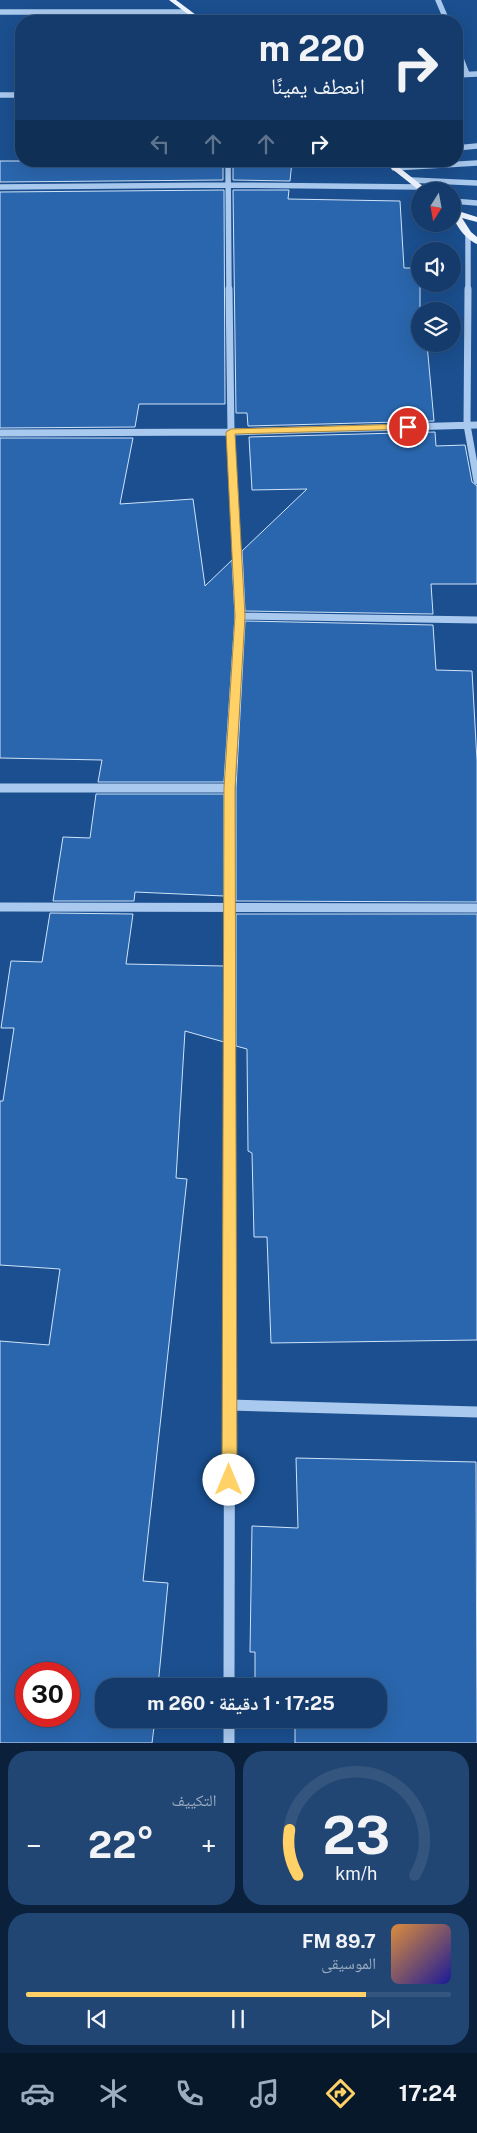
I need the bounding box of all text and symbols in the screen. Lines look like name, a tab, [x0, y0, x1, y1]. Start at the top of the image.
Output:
text: 220 m	[259, 28, 365, 69]
icon: right	[383, 35, 448, 100]
text: انعطف يمينًا	[271, 73, 365, 99]
icon: left	[146, 130, 174, 158]
icon: ahead	[199, 130, 227, 158]
icon: ahead	[252, 130, 280, 158]
icon: right	[305, 130, 333, 158]
north arrow	[411, 182, 461, 232]
map controls	[411, 182, 461, 352]
button: sound	[411, 242, 461, 292]
button: layers	[411, 302, 461, 352]
pin	[387, 406, 429, 448]
icon: arrive	[394, 413, 422, 441]
position arrow	[202, 1453, 254, 1505]
speed limit sign: 30	[15, 1662, 80, 1727]
text: 17:25 · 1 دقيقة · 260 m	[147, 1692, 335, 1714]
text: التكييف	[172, 1791, 217, 1810]
text: 23	[322, 1805, 390, 1866]
text: 22°	[88, 1822, 154, 1867]
text: −	[26, 1829, 42, 1862]
text: +	[201, 1829, 217, 1862]
text: km/h	[335, 1863, 377, 1884]
text: 89.7 FM	[302, 1930, 376, 1952]
text: الموسيقى	[321, 1954, 376, 1973]
icon: previous	[83, 2005, 111, 2033]
icon: pause	[224, 2005, 252, 2033]
icon: next	[366, 2005, 394, 2033]
icon: car	[20, 2076, 55, 2111]
icon: climate	[96, 2076, 131, 2111]
icon: phone	[172, 2076, 207, 2111]
icon: music	[247, 2076, 282, 2111]
icon: directions	[323, 2076, 358, 2111]
text: 17:24	[399, 2080, 457, 2106]

